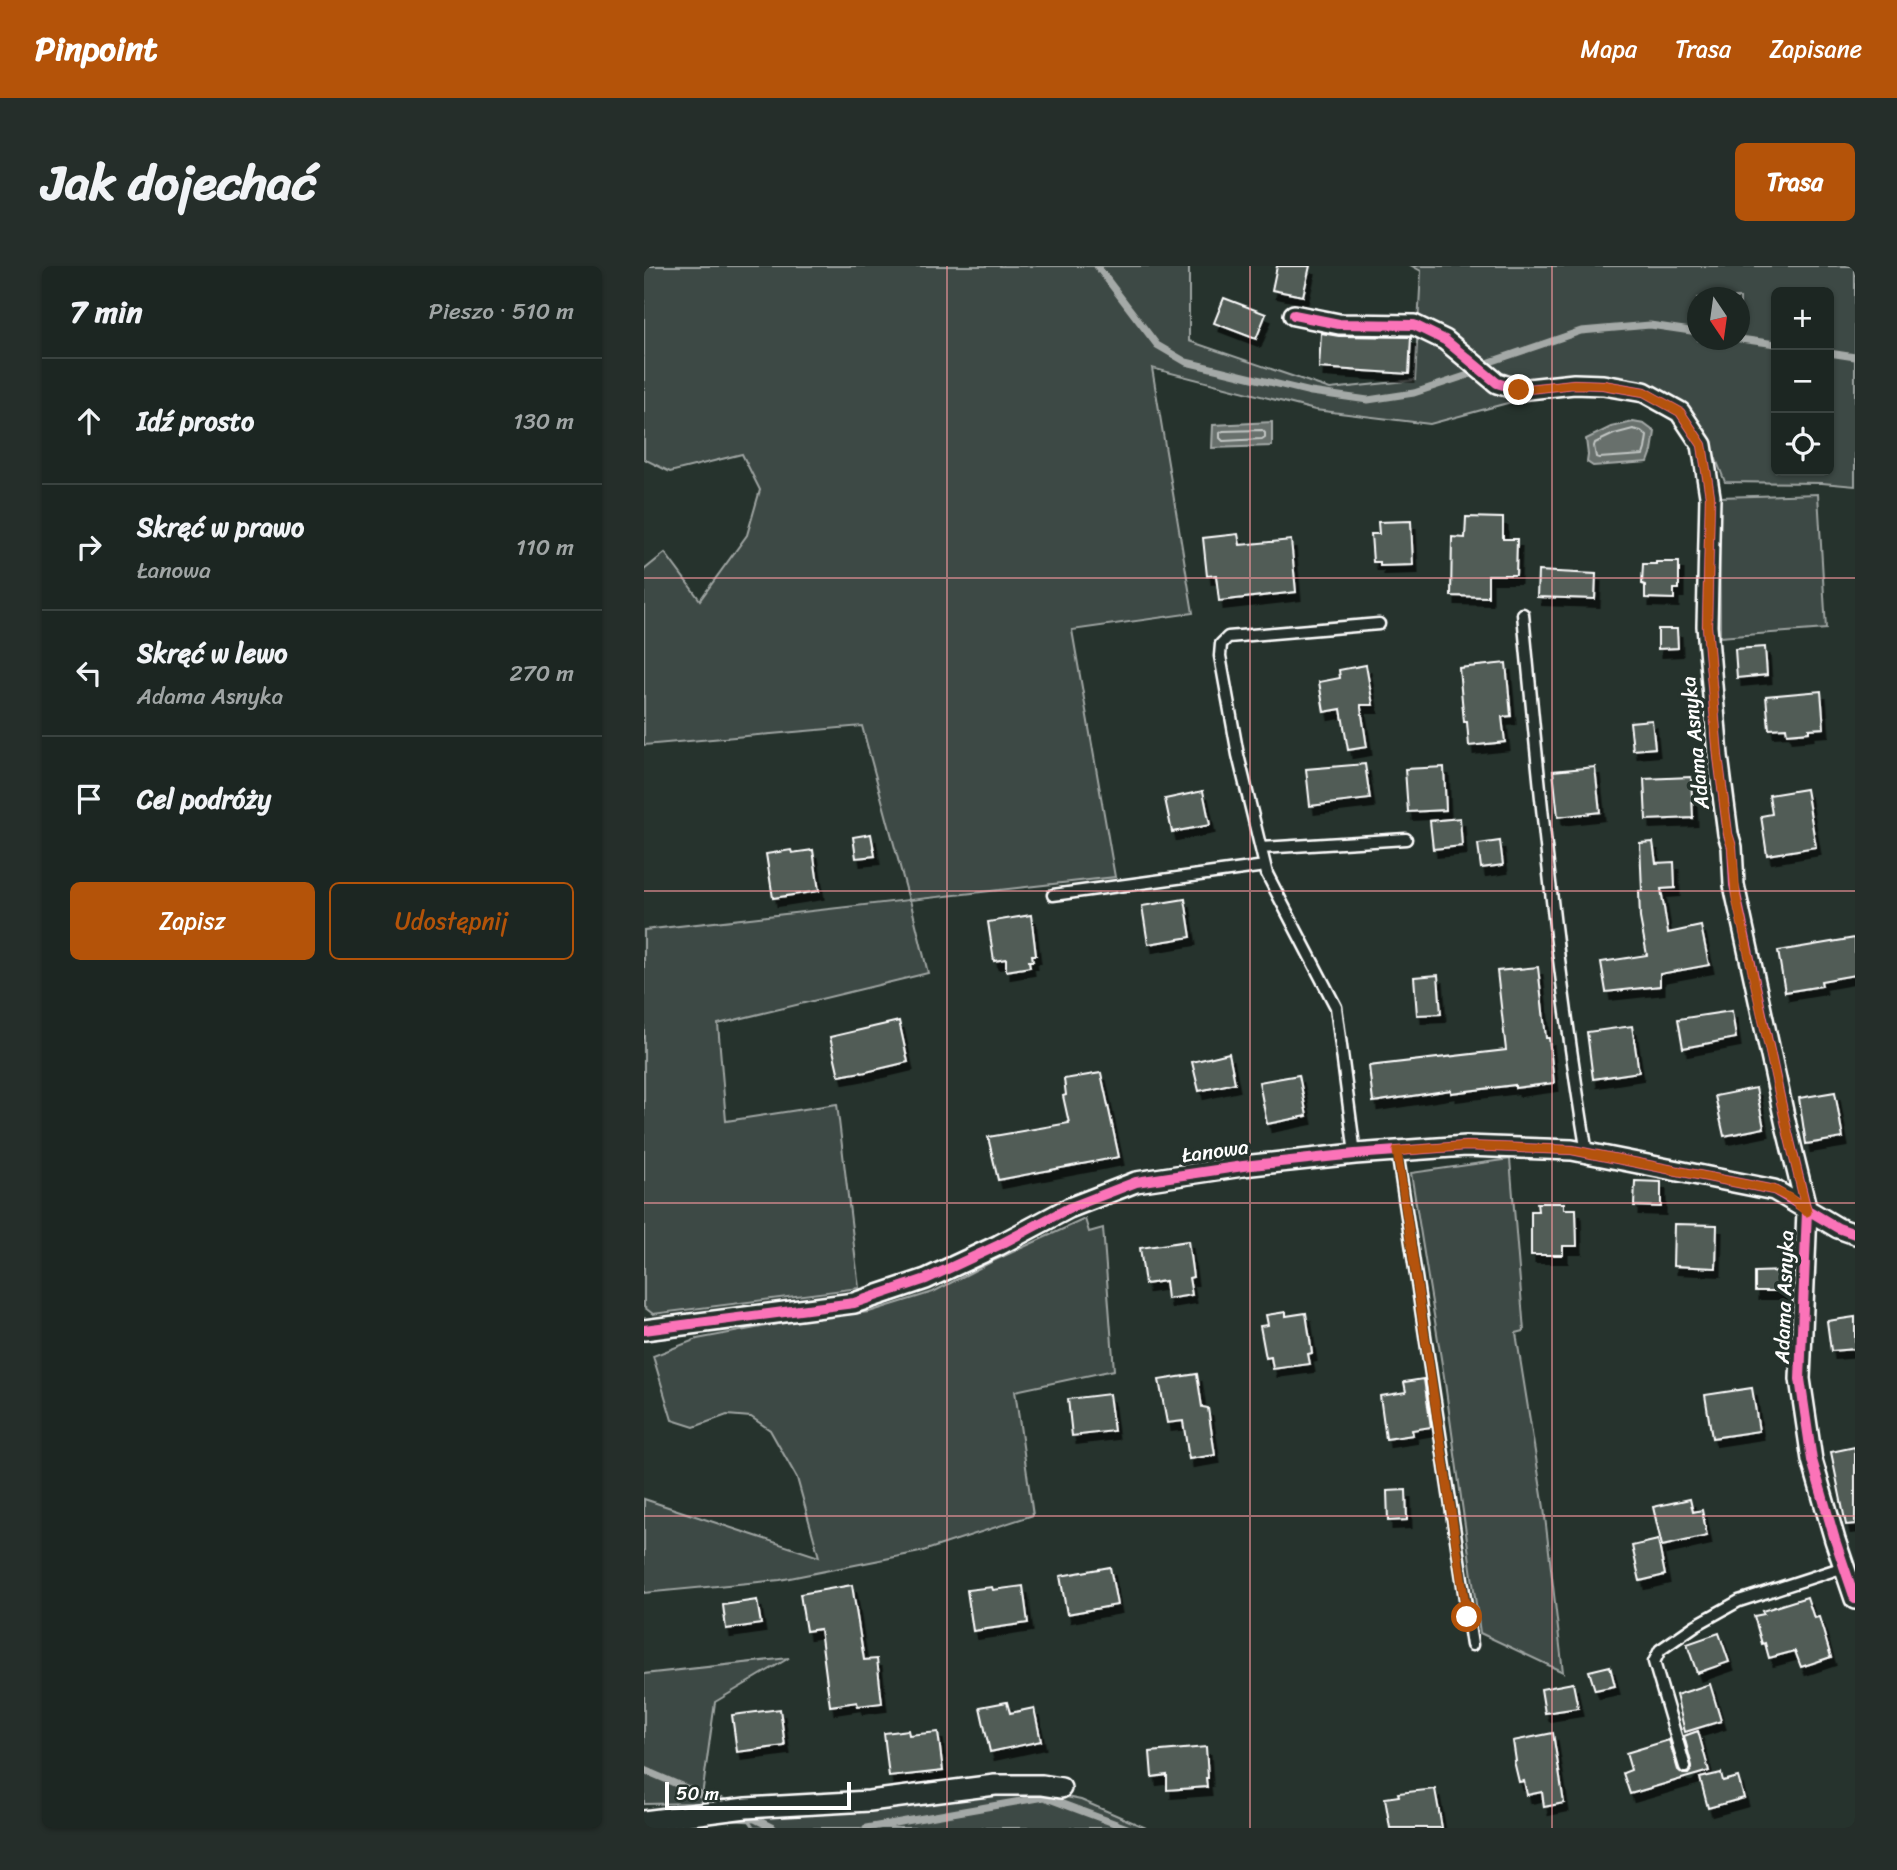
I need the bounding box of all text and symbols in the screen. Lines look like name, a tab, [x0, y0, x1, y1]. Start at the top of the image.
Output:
text: Pinpoint	[35, 20, 158, 78]
text: Mapa	[1581, 28, 1637, 70]
text: Trasa	[1675, 28, 1731, 70]
text: Zapisane	[1769, 28, 1862, 70]
text: Jak dojechać	[42, 139, 316, 226]
button: Trasa	[1735, 143, 1855, 221]
text: 7 min	[70, 285, 142, 339]
north arrow	[1687, 287, 1750, 350]
map controls	[1771, 287, 1834, 476]
button: +	[1771, 287, 1834, 350]
text: Pieszo · 510 m	[429, 291, 574, 332]
button: −	[1771, 350, 1834, 413]
route end	[1503, 374, 1534, 405]
text: Idź prosto	[137, 398, 254, 444]
text: 130 m	[513, 401, 574, 442]
icon: ahead	[70, 402, 108, 440]
button: locate	[1771, 413, 1834, 476]
text: Skręć w prawo	[137, 504, 304, 550]
text: 110 m	[516, 527, 574, 568]
icon: right	[70, 528, 108, 566]
text: Łanowa	[137, 550, 211, 591]
text: Skręć w lewo	[137, 630, 288, 676]
text: 270 m	[509, 653, 574, 694]
icon: left	[70, 654, 108, 692]
street label: Adama Asnyka	[1669, 674, 1721, 812]
text: Adama Asnyka	[137, 676, 283, 717]
text: Cel podróży	[137, 776, 271, 822]
icon: arrive	[70, 780, 108, 818]
button: Zapisz	[70, 882, 315, 960]
button: Udostępnij	[329, 882, 574, 960]
street label: Łanowa	[1179, 1127, 1251, 1174]
street label: Adama Asnyka	[1763, 1229, 1805, 1365]
route start	[1451, 1601, 1482, 1632]
text: 50 m	[676, 1777, 719, 1810]
scale bar	[665, 1779, 850, 1811]

